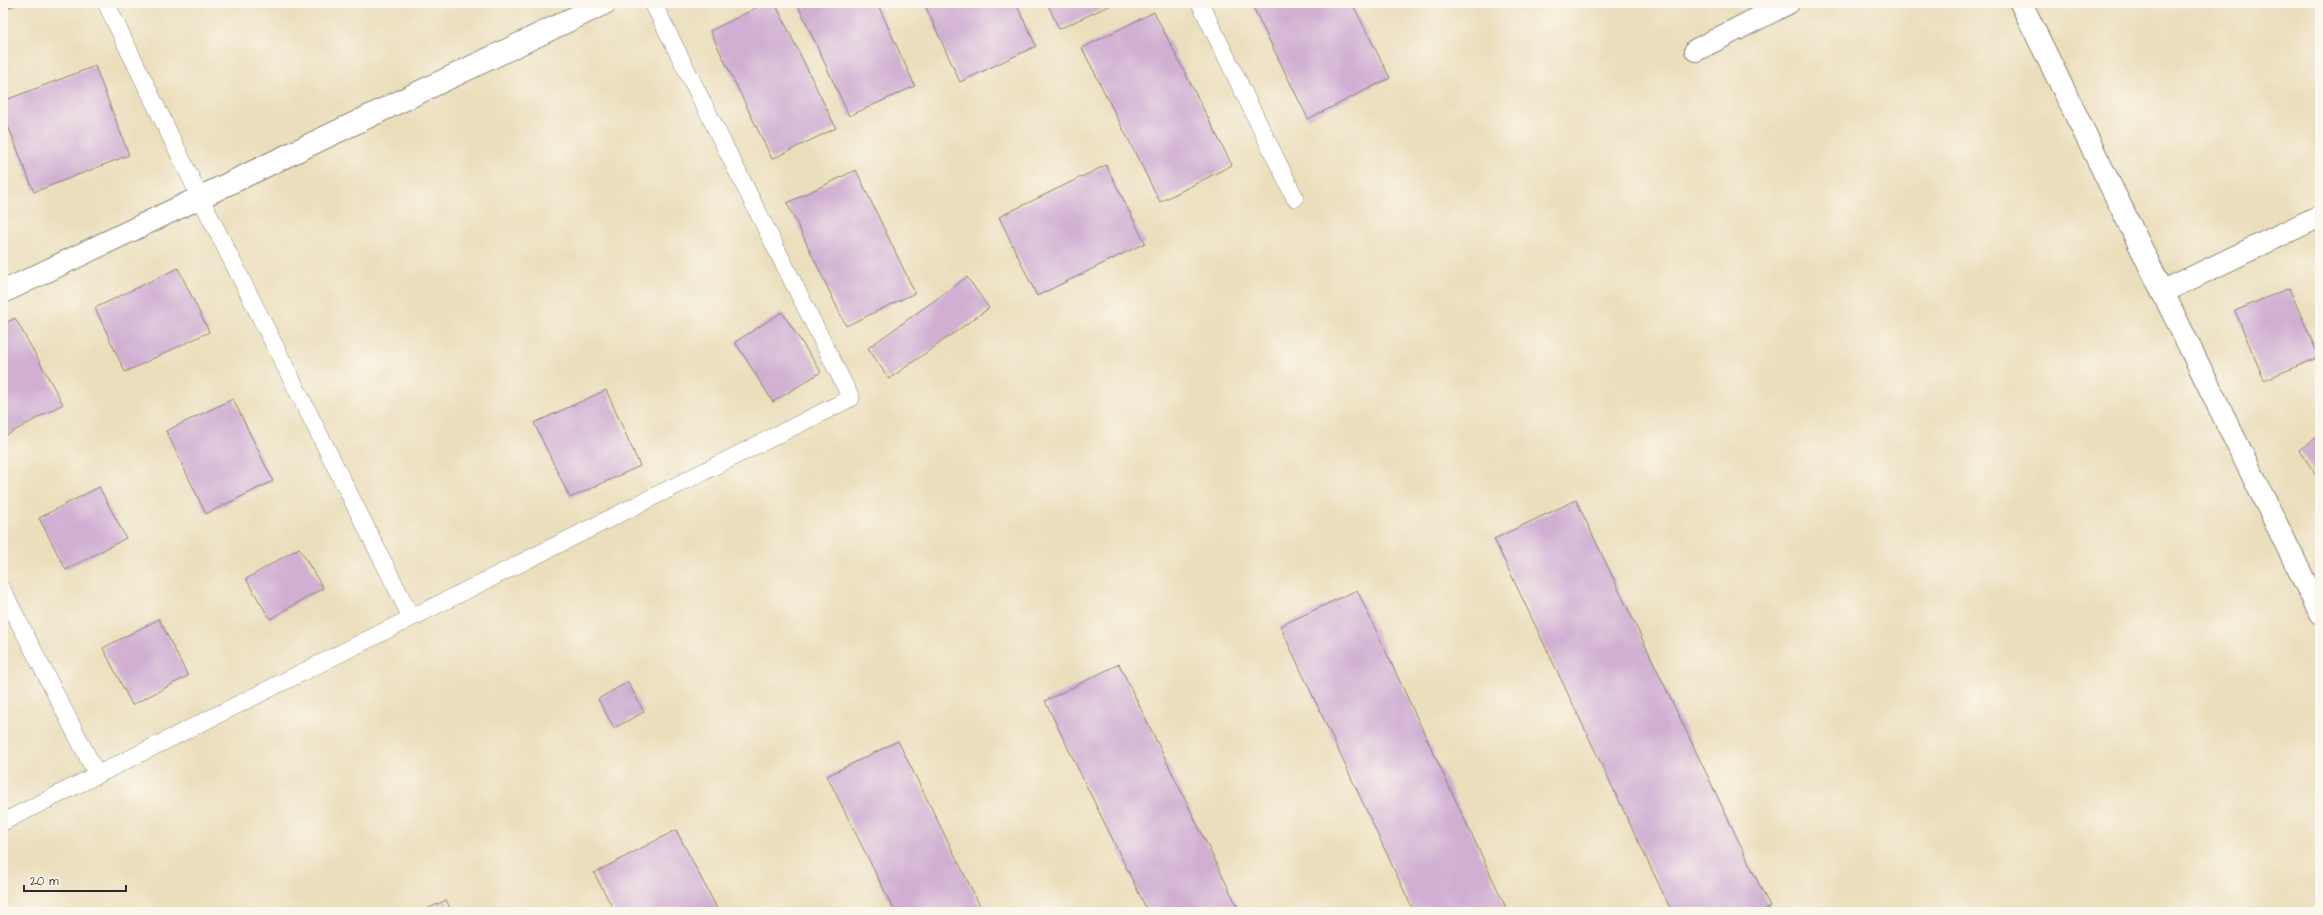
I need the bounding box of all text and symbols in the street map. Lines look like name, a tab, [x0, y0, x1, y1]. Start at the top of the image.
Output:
scale bar	[24, 867, 126, 893]
text: 20 m	[30, 873, 59, 890]

